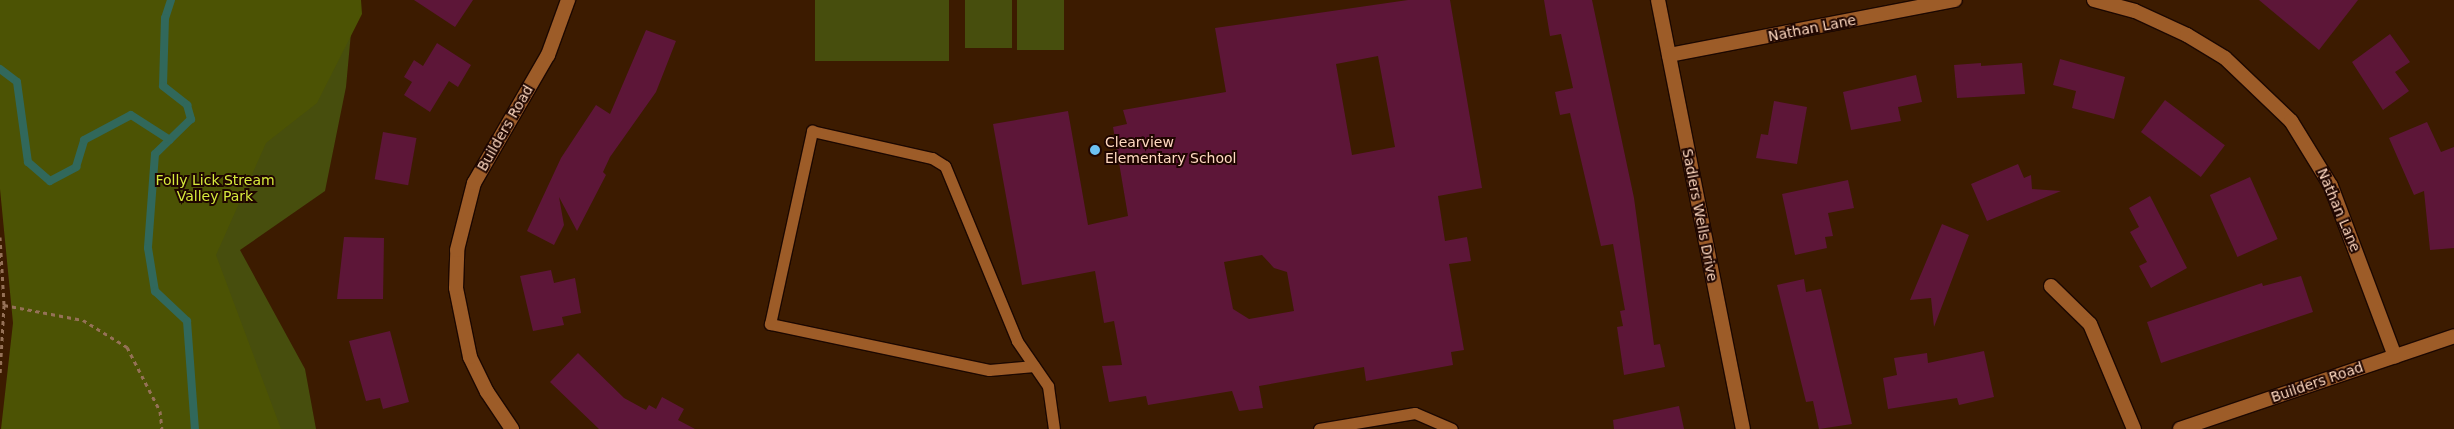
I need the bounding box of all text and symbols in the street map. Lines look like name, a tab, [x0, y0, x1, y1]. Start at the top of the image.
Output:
street label: Nathan Lane	[1767, 11, 1857, 45]
street label: Builders Road	[474, 82, 536, 174]
place label: Clearview Elementary School	[1105, 134, 1237, 166]
marker: Clearview Elementary School	[1089, 144, 1101, 156]
street label: Sadlers Wells Drive	[1679, 147, 1721, 283]
street label: Nathan Lane	[2314, 166, 2364, 254]
park label: Folly Lick Stream Valley Park	[155, 172, 275, 204]
street label: Builders Road	[2269, 358, 2365, 406]

